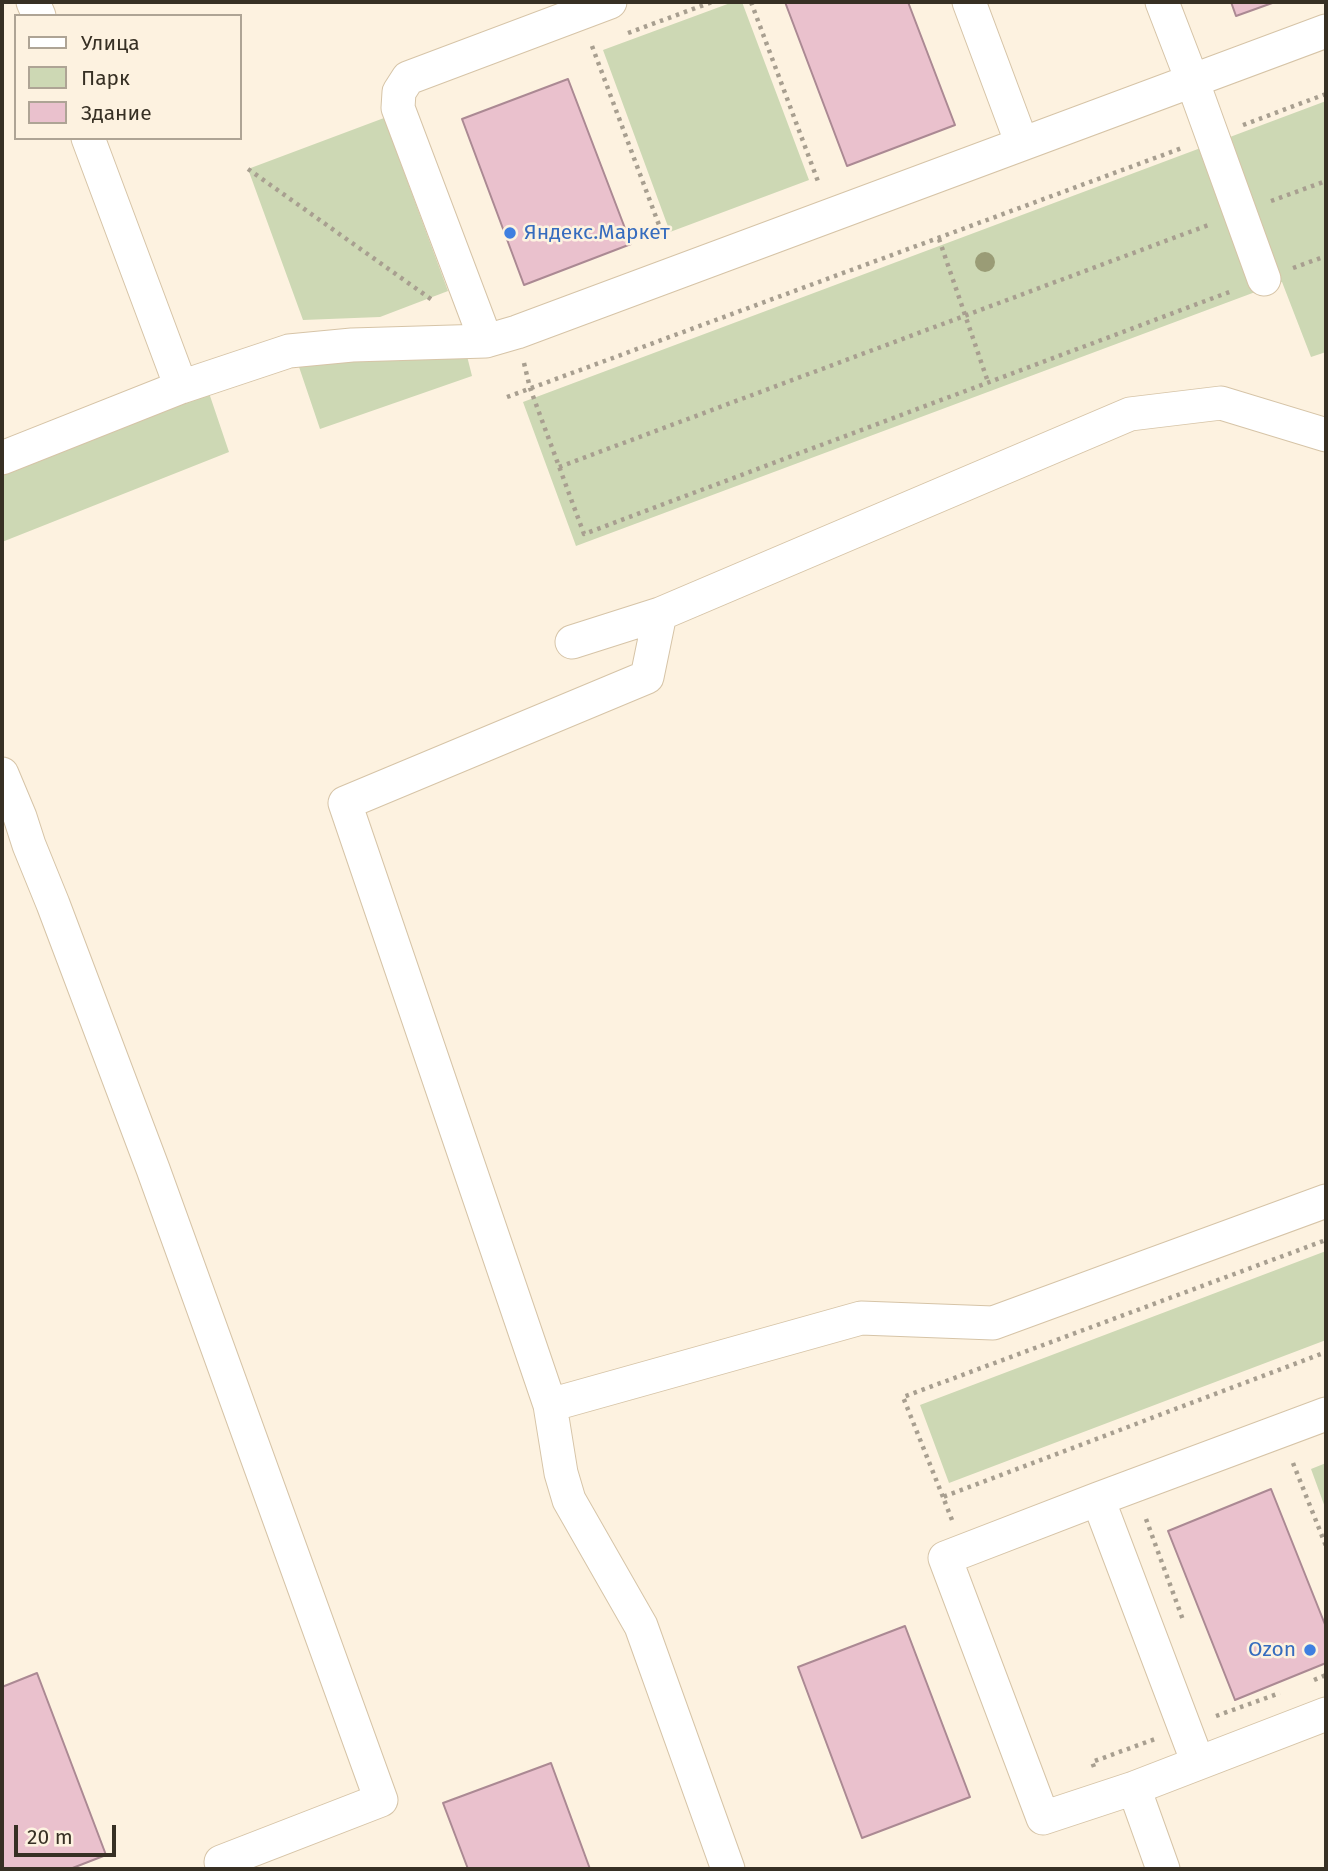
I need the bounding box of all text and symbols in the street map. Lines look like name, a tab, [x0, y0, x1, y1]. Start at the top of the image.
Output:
legend	[14, 14, 242, 140]
text: Улица	[81, 30, 140, 56]
text: Парк	[81, 65, 130, 91]
text: Здание	[81, 100, 152, 126]
place label: Яндекс.Маркет	[524, 220, 670, 246]
marker: Яндекс.Маркет	[502, 225, 518, 241]
place label: Ozon	[1248, 1637, 1296, 1663]
marker: Ozon	[1302, 1642, 1318, 1658]
scale bar	[18, 1812, 119, 1856]
text: 20 m	[27, 1824, 73, 1850]

